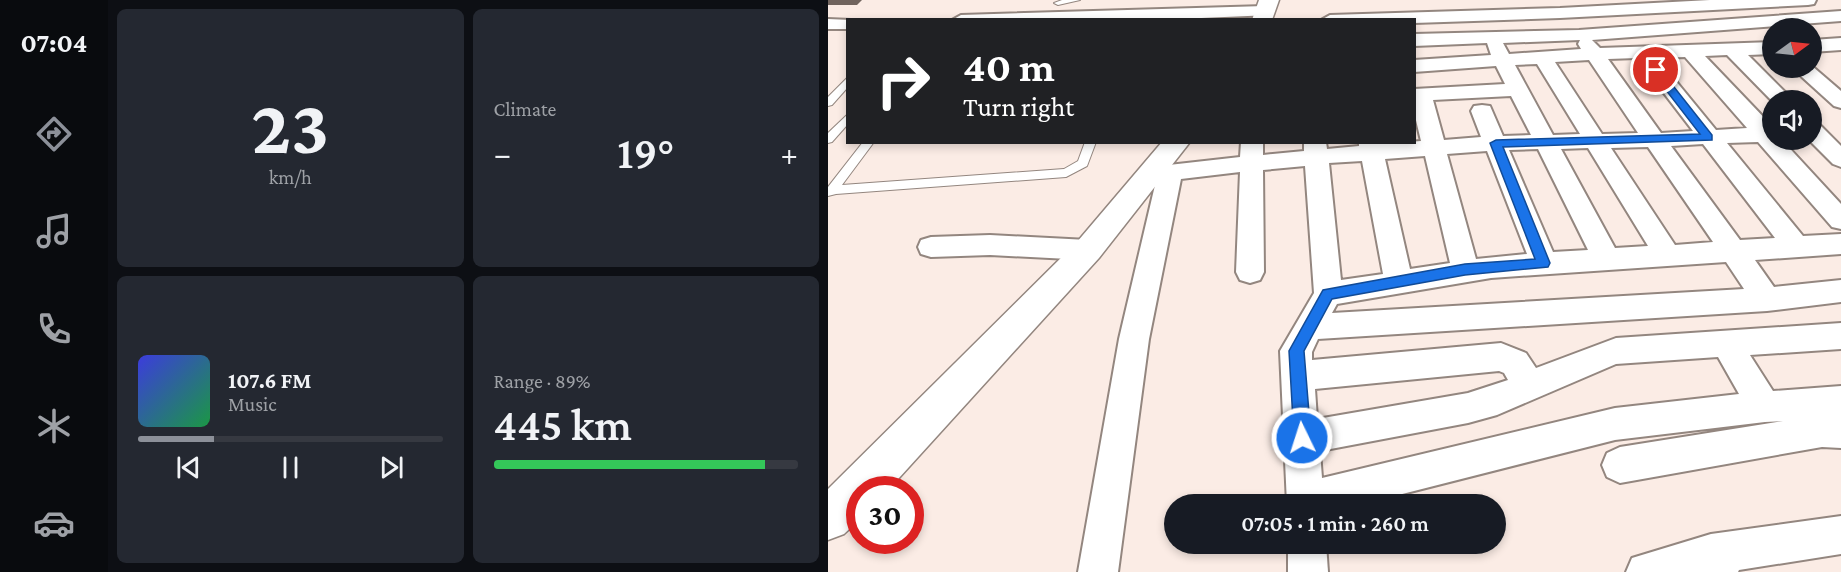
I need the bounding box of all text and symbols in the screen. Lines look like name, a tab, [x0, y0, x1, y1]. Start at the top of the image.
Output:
north arrow	[1762, 18, 1822, 78]
map controls	[1762, 18, 1822, 150]
text: 07:04	[21, 28, 87, 58]
icon: right	[864, 42, 942, 120]
text: 40 m	[963, 43, 1055, 90]
pin	[1630, 44, 1681, 95]
icon: arrive	[1639, 53, 1672, 86]
text: 23	[251, 83, 329, 170]
button: sound	[1762, 90, 1822, 150]
text: Turn right	[963, 92, 1074, 122]
text: Climate	[494, 98, 556, 120]
icon: directions	[33, 113, 75, 155]
text: 19°	[617, 128, 674, 178]
text: −	[494, 135, 511, 172]
text: +	[781, 135, 798, 172]
text: km/h	[269, 166, 312, 188]
icon: music	[33, 210, 75, 252]
icon: phone	[33, 308, 75, 350]
text: 107.6 FM	[228, 368, 312, 393]
text: Range · 89%	[494, 370, 591, 392]
text: Music	[228, 393, 277, 415]
text: 445 km	[494, 400, 632, 450]
icon: climate	[33, 405, 75, 447]
position arrow	[1270, 406, 1334, 470]
icon: previous	[172, 451, 205, 484]
icon: pause	[274, 451, 307, 484]
icon: next	[375, 451, 408, 484]
speed limit sign: 30	[846, 476, 924, 554]
icon: car	[33, 502, 75, 544]
text: 07:05 · 1 min · 260 m	[1241, 511, 1429, 536]

